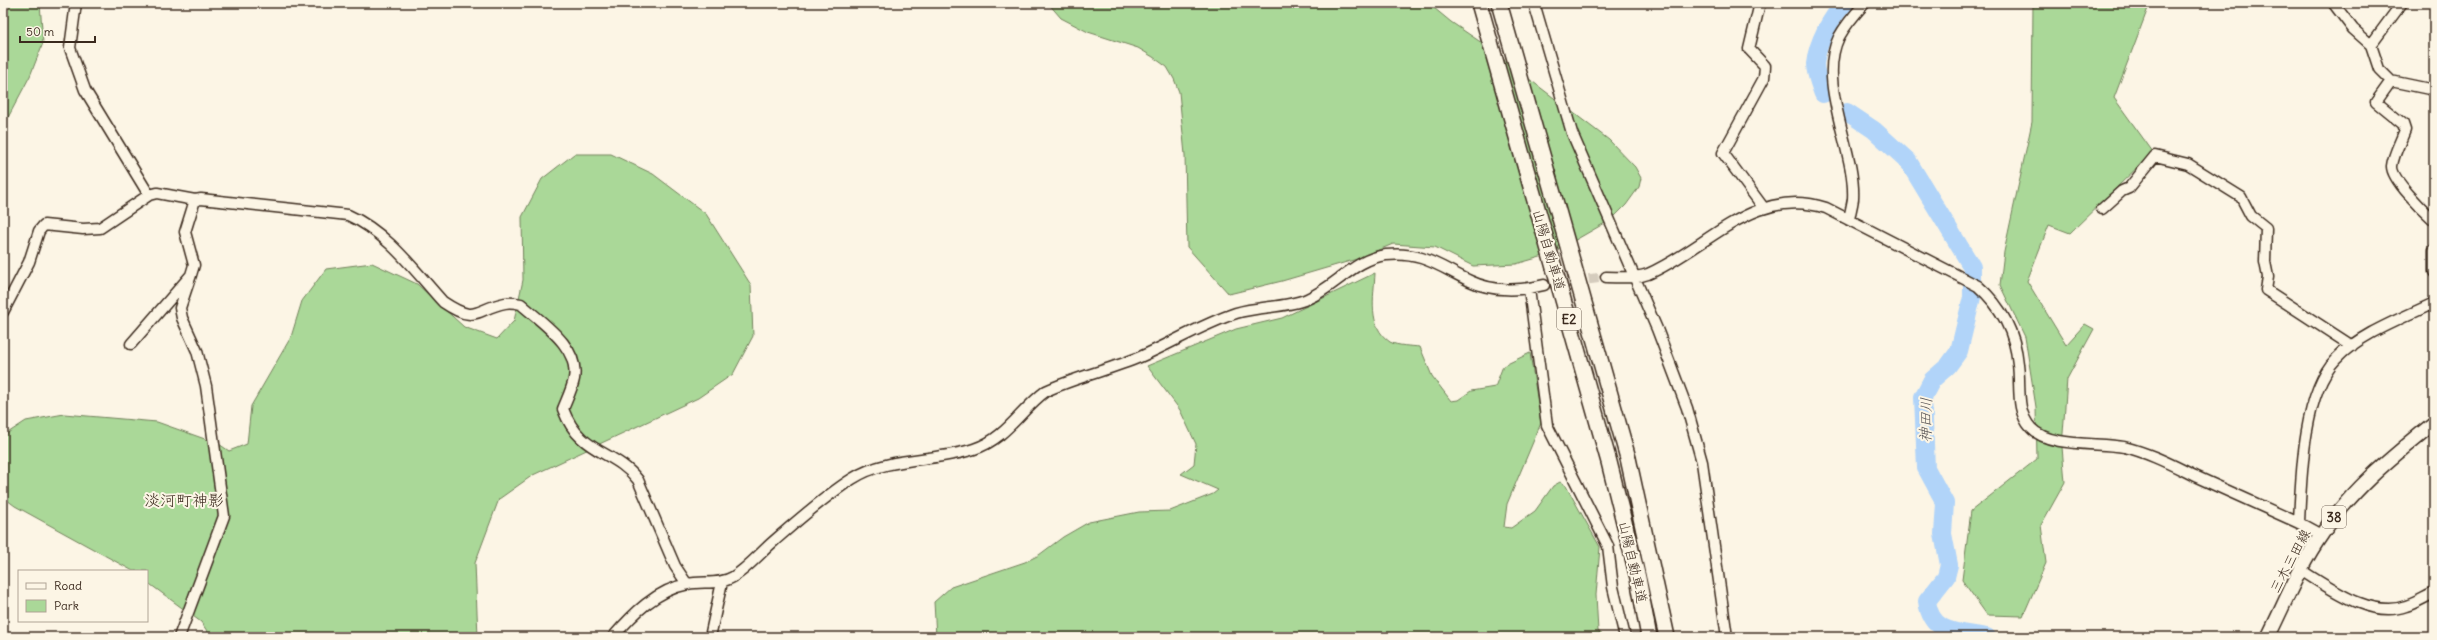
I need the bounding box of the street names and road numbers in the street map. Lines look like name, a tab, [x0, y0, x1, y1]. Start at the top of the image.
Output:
street label: 山陽自動車道	[1529, 207, 1569, 293]
road number: E2	[1557, 308, 1581, 330]
road number: 38	[2322, 506, 2346, 528]
street label: 山陽自動車道	[1615, 519, 1651, 605]
street label: 三木三田線	[2266, 526, 2314, 596]

